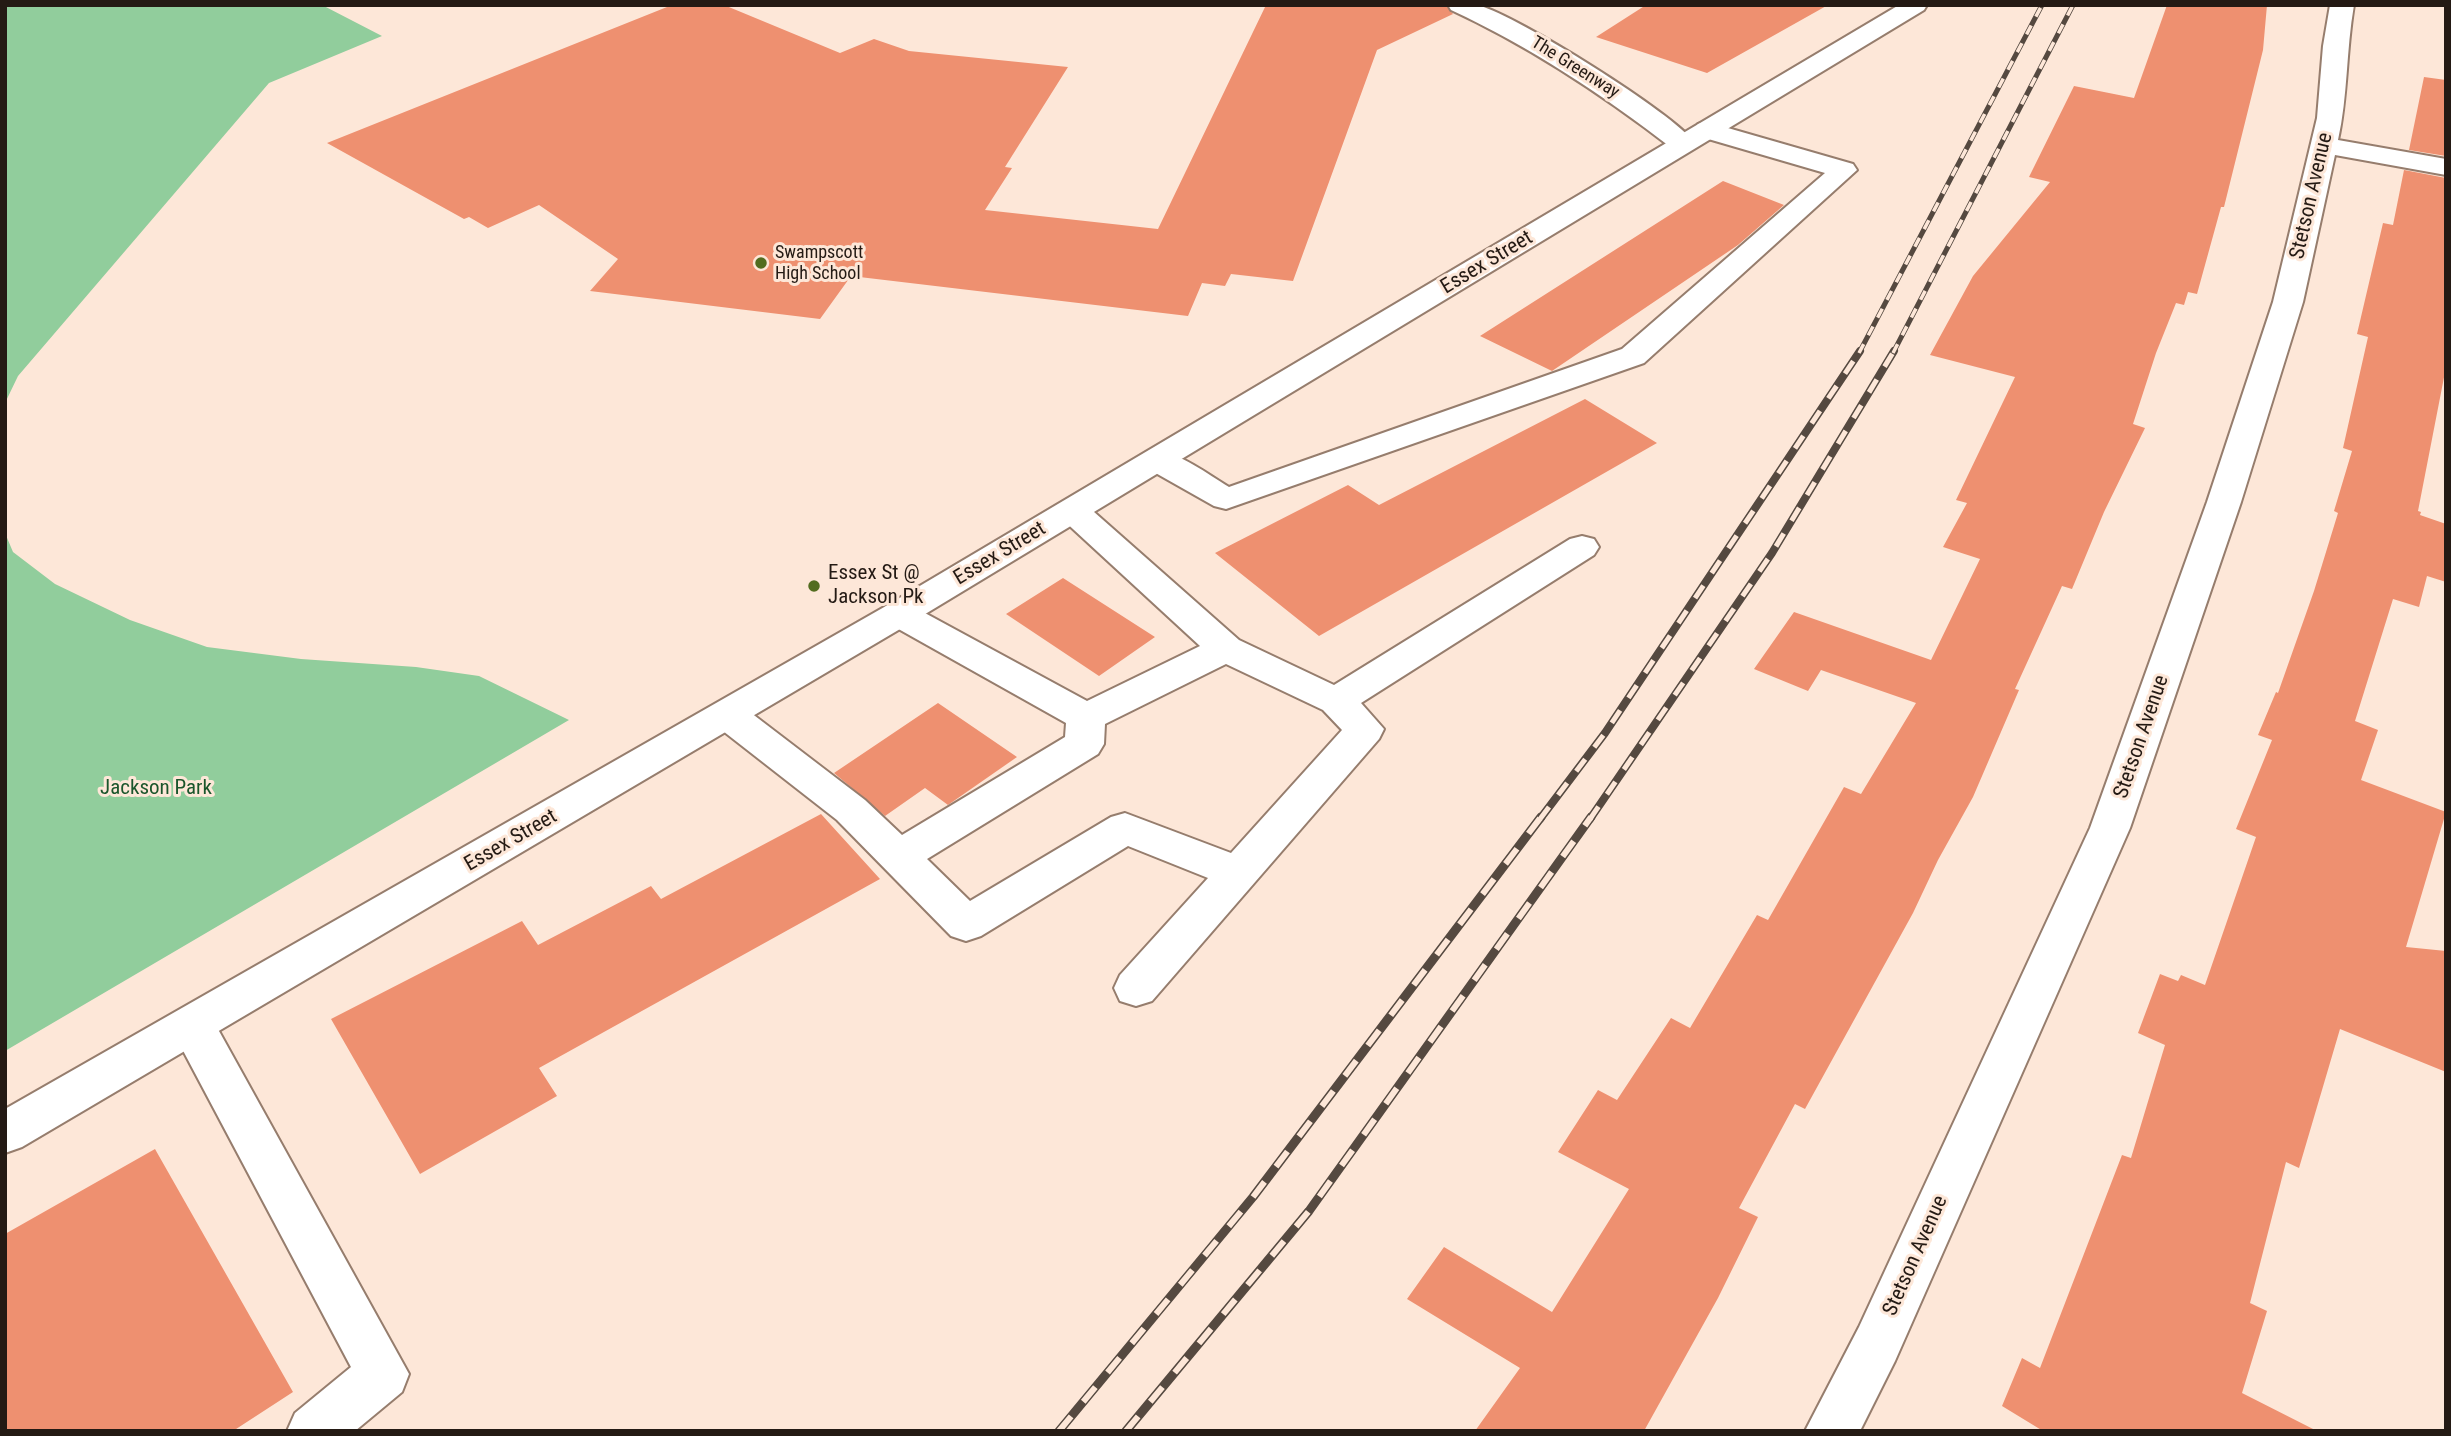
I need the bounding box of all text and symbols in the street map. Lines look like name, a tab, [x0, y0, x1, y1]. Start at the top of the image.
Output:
street label: The Greenway	[1527, 32, 1623, 104]
street label: Stetson Avenue	[2285, 130, 2339, 262]
street label: Essex Street	[1437, 226, 1537, 300]
place label: Swampscott High School	[775, 242, 863, 284]
marker: Swampscott High School	[753, 255, 769, 271]
street label: Essex Street	[950, 517, 1050, 591]
place label: Essex St @ Jackson Pk	[828, 561, 924, 611]
marker: Essex St @ Jackson Pk	[806, 578, 822, 594]
street label: Stetson Avenue	[2109, 672, 2175, 802]
park label: Jackson Park	[100, 776, 212, 802]
street label: Essex Street	[460, 804, 562, 878]
street label: Stetson Avenue	[1878, 1192, 1954, 1320]

